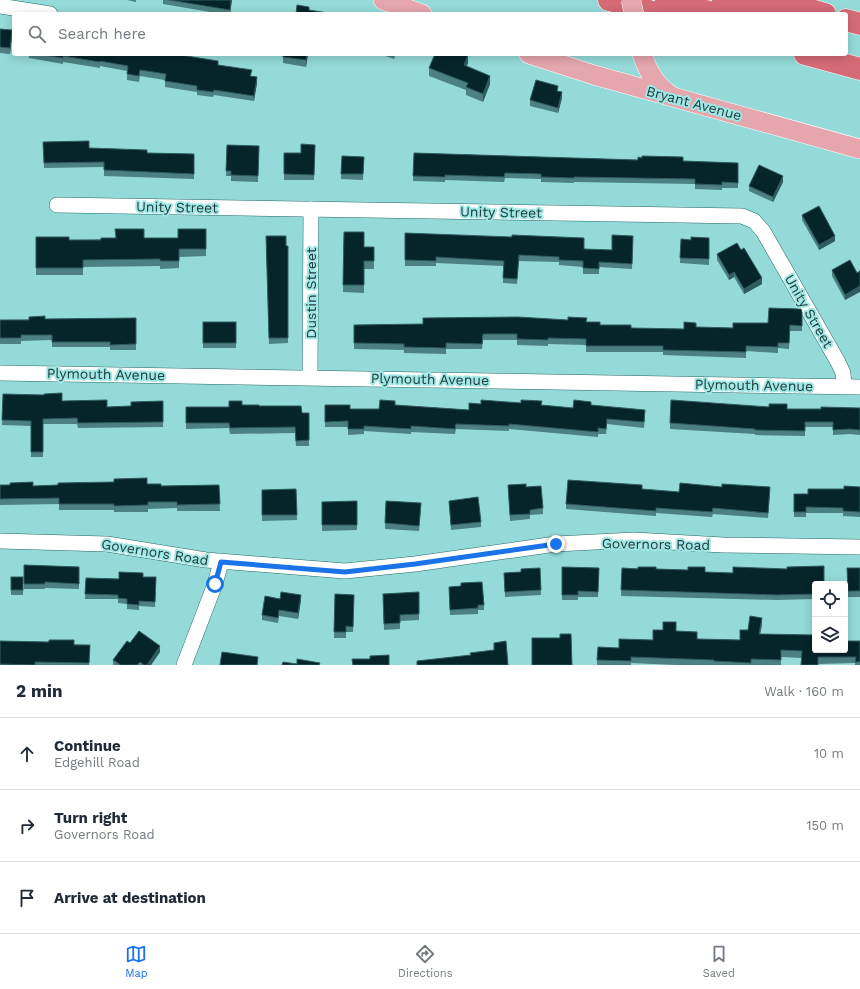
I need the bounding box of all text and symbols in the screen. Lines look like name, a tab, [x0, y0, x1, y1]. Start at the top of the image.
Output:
search box	[12, 12, 848, 56]
icon: search	[26, 23, 48, 45]
text: Search here	[58, 25, 146, 43]
street label: Bryant Avenue	[645, 83, 743, 123]
street label: Unity Street	[136, 198, 218, 216]
street label: Unity Street	[460, 203, 542, 221]
street label: Dustin Street	[303, 247, 319, 339]
street label: Unity Street	[782, 272, 836, 351]
street label: Plymouth Avenue	[47, 365, 165, 383]
street label: Plymouth Avenue	[371, 370, 489, 388]
street label: Plymouth Avenue	[695, 376, 813, 394]
route end	[547, 535, 565, 553]
street label: Governors Road	[602, 535, 710, 553]
street label: Governors Road	[100, 536, 210, 568]
route start	[206, 575, 224, 593]
map controls	[812, 581, 848, 653]
button: locate	[812, 581, 848, 617]
button: layers	[812, 617, 848, 653]
text: 2 min	[16, 681, 62, 701]
text: Walk · 160 m	[764, 684, 844, 699]
text: Continue	[54, 737, 121, 755]
icon: ahead	[16, 743, 38, 765]
text: 10 m	[814, 746, 844, 761]
text: Edgehill Road	[54, 755, 140, 770]
text: Turn right	[54, 809, 127, 827]
icon: right	[16, 815, 38, 837]
text: 150 m	[806, 818, 844, 833]
text: Governors Road	[54, 827, 155, 842]
icon: arrive	[16, 887, 38, 909]
text: Arrive at destination	[54, 889, 206, 907]
tab: Map	[125, 943, 148, 980]
tab: Directions	[398, 943, 452, 980]
tab: Saved	[703, 943, 735, 980]

